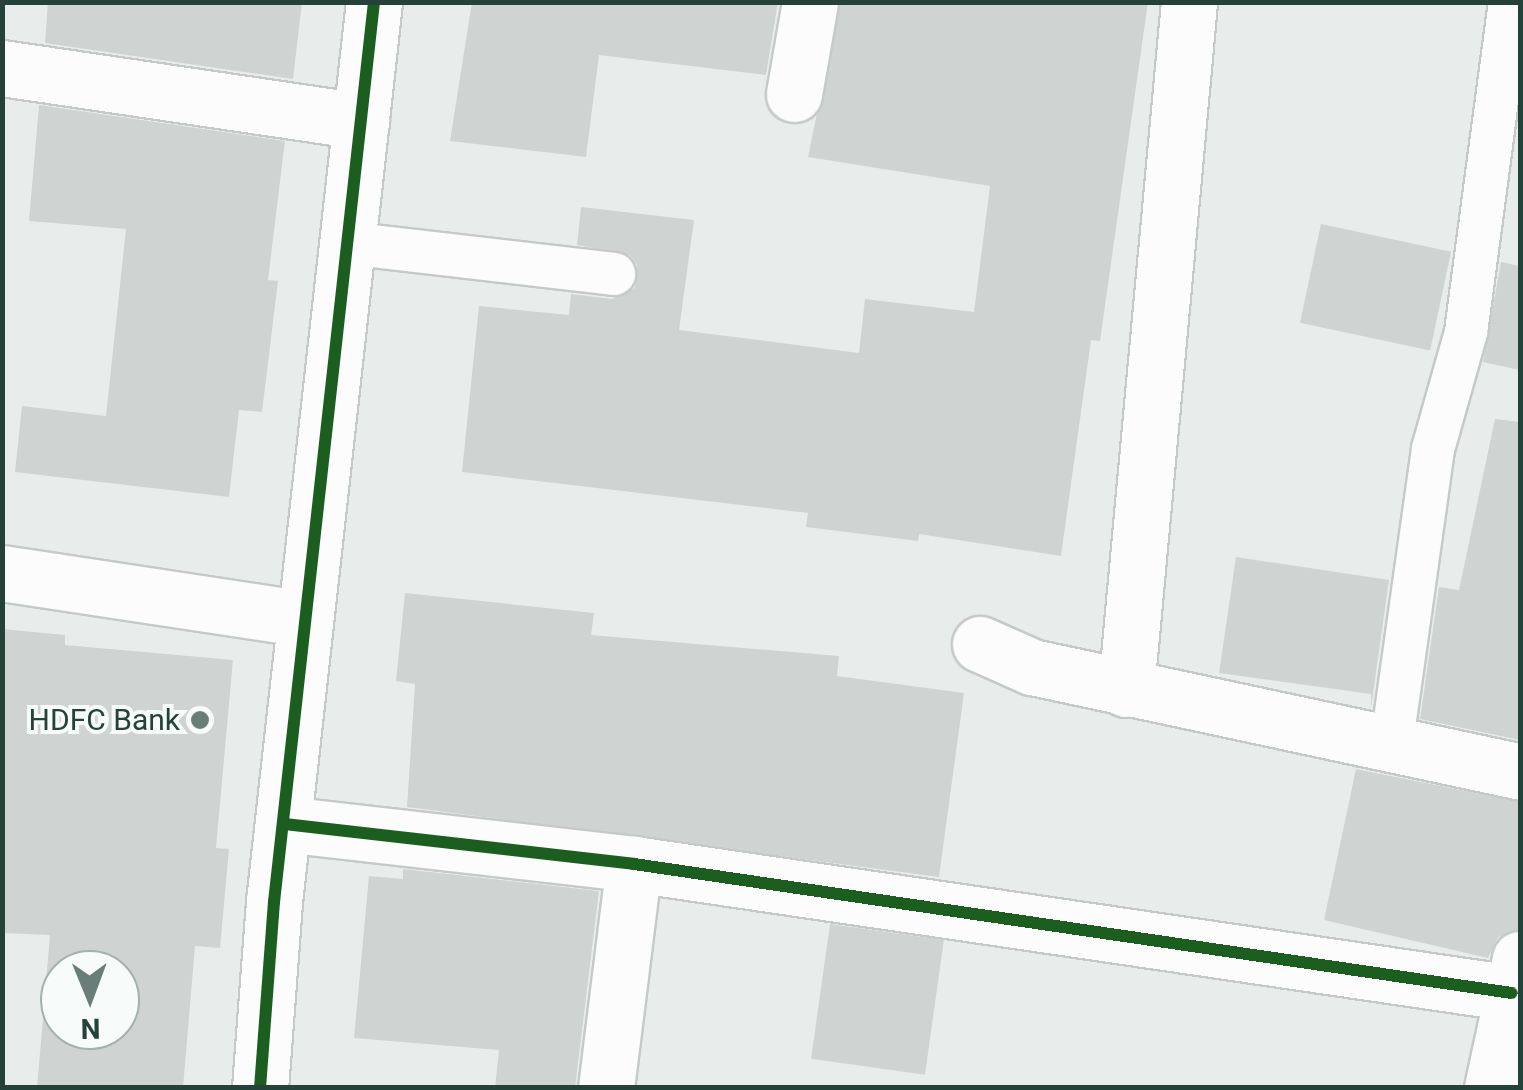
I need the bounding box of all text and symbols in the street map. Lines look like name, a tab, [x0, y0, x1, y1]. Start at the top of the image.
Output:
place label: HDFC Bank	[29, 702, 180, 738]
marker: HDFC Bank	[189, 709, 211, 731]
north arrow	[40, 950, 140, 1050]
text: N	[80, 1012, 101, 1045]

